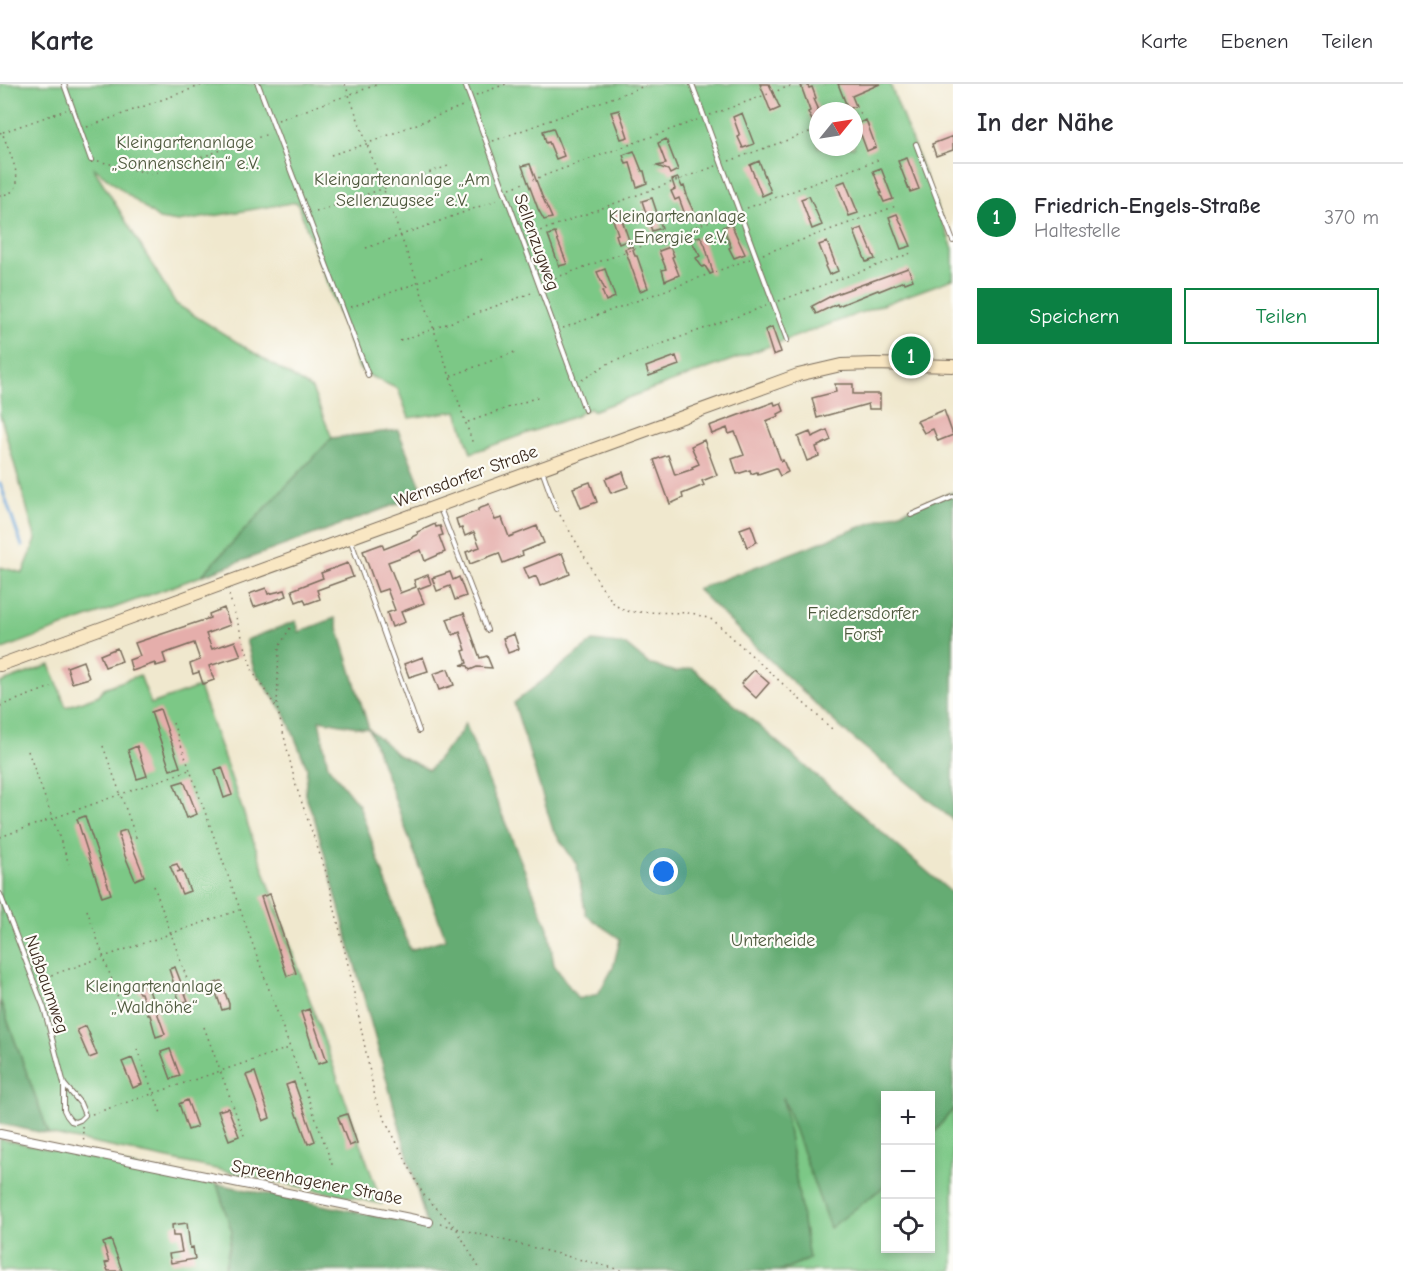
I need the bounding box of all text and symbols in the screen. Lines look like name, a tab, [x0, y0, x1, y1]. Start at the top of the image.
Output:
text: Karte	[30, 25, 94, 57]
text: Karte	[1141, 29, 1188, 53]
text: Ebenen	[1221, 29, 1289, 53]
text: Teilen	[1322, 29, 1373, 53]
north arrow	[809, 102, 863, 156]
text: In der Nähe	[977, 108, 1114, 138]
park label: Kleingartenanlage „Sonnenschein“ e.V.	[111, 132, 259, 174]
park label: Kleingartenanlage „Am Sellenzugsee“ e.V.	[314, 169, 490, 211]
street label: Sellenzugweg	[509, 191, 564, 293]
text: Friedrich-Engels-Straße	[1034, 193, 1261, 219]
park label: Kleingartenanlage „Energie“ e.V.	[608, 206, 746, 248]
text: 1	[993, 206, 1000, 229]
text: 370 m	[1324, 206, 1379, 229]
text: Haltestelle	[1034, 219, 1121, 242]
button: Speichern	[977, 288, 1172, 344]
button: Teilen	[1184, 288, 1379, 344]
pin: 1	[892, 334, 930, 378]
street label: Wernsdorfer Straße	[392, 441, 541, 512]
park label: Friedersdorfer Forst	[808, 603, 919, 645]
your location	[649, 857, 678, 886]
park label: Unterheide	[731, 930, 815, 951]
street label: Nußbaumweg	[20, 932, 73, 1036]
park label: Kleingartenanlage „Waldhöhe“	[85, 976, 223, 1018]
map controls	[881, 1091, 935, 1253]
button: +	[881, 1091, 935, 1145]
button: −	[881, 1145, 935, 1199]
street label: Spreenhagener Straße	[230, 1156, 404, 1209]
button: locate	[881, 1199, 935, 1253]

